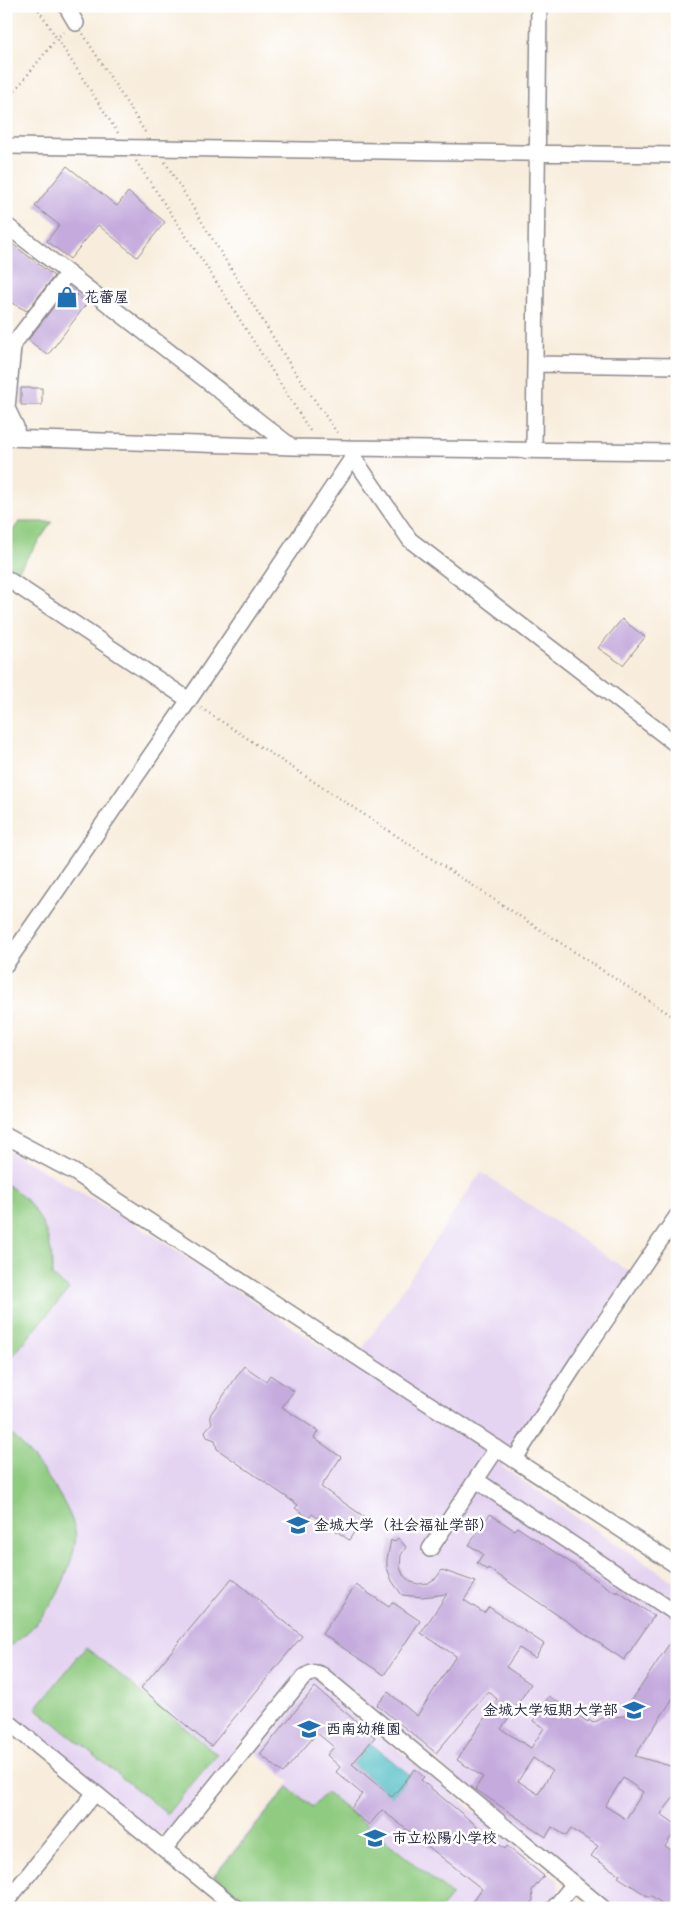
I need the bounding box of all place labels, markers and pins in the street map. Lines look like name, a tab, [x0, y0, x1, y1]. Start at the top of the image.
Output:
shop icon: 花蕾屋	[54, 284, 80, 310]
place label: 花蕾屋	[84, 284, 129, 307]
school or university icon: 金城大学（社会福祉学部）	[285, 1512, 311, 1538]
place label: 金城大学（社会福祉学部）	[314, 1512, 494, 1535]
place label: 金城大学短期大学部	[483, 1697, 618, 1720]
school or university icon: 金城大学短期大学部	[621, 1697, 647, 1723]
school or university icon: 西南幼稚園	[296, 1716, 322, 1742]
place label: 西南幼稚園	[326, 1716, 401, 1739]
school or university icon: 市立松陽小学校	[362, 1825, 388, 1851]
place label: 市立松陽小学校	[392, 1825, 497, 1848]

